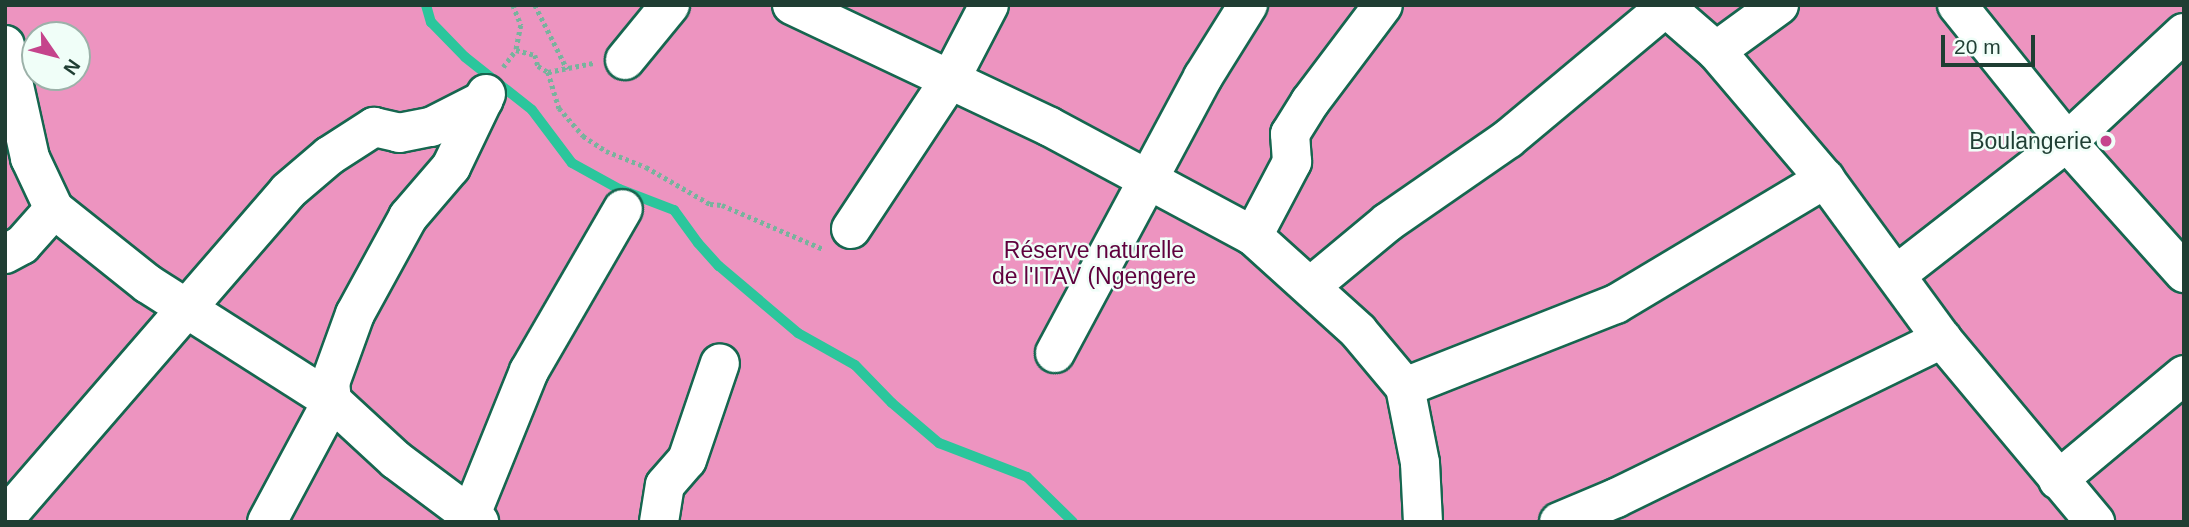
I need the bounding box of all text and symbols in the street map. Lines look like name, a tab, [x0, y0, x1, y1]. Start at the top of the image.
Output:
north arrow	[21, 21, 91, 91]
scale bar	[1944, 21, 2038, 65]
text: 20 m	[1954, 35, 2001, 58]
text: N	[59, 56, 85, 79]
place label: Boulangerie	[1969, 127, 2092, 155]
marker: Boulangerie	[2098, 133, 2114, 149]
park label: Réserve naturelle de l'ITAV (Ngengere	[992, 236, 1196, 290]

